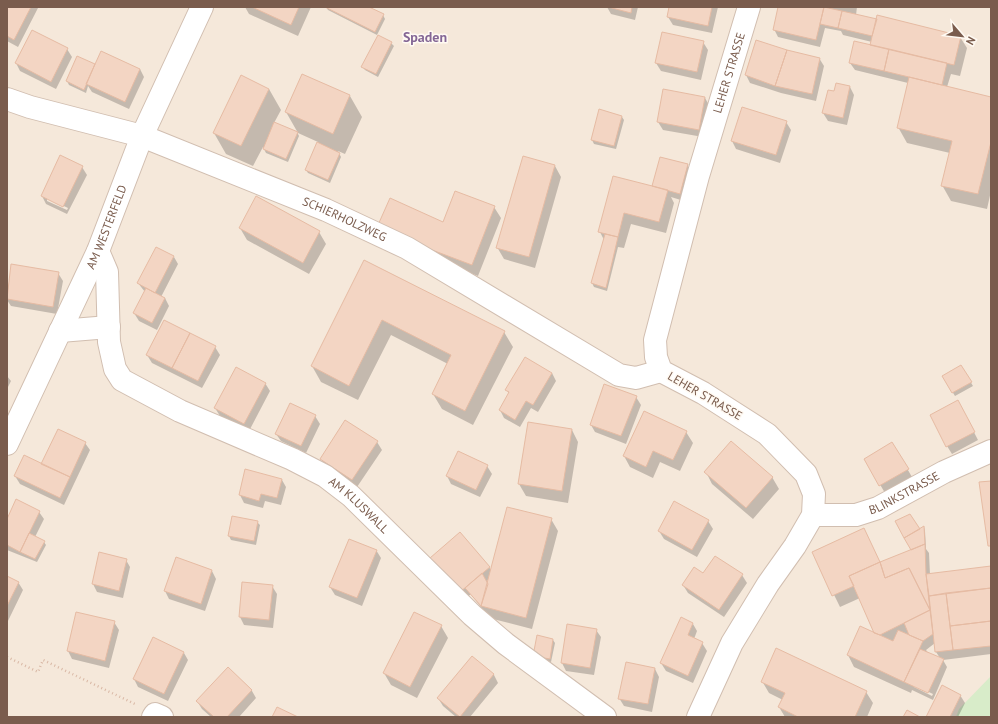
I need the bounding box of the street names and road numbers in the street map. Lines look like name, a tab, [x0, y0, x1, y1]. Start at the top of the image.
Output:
street label: LEHER STRASSE	[709, 31, 748, 115]
street label: AM WESTERFELD	[83, 182, 130, 271]
street label: SCHIERHOLZWEG	[300, 193, 389, 244]
street label: LEHER STRASSE	[665, 368, 745, 423]
street label: BLINKSTRASSE	[867, 468, 942, 517]
street label: AM KLUSWALL	[326, 474, 392, 536]

